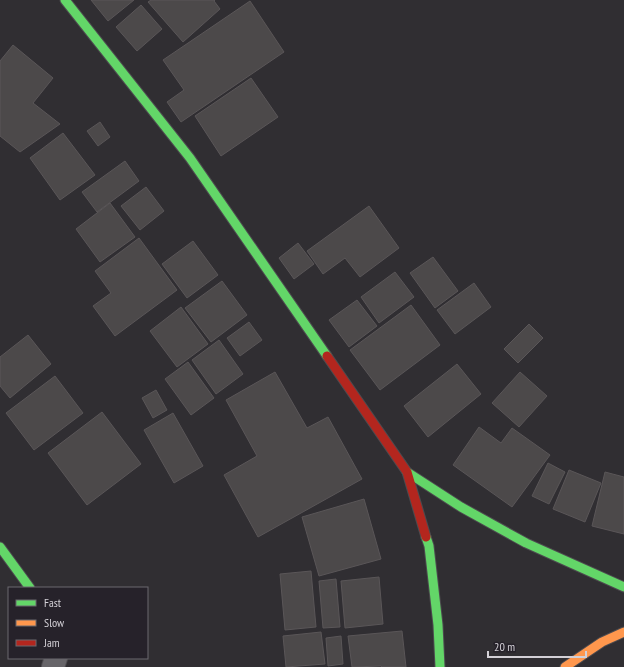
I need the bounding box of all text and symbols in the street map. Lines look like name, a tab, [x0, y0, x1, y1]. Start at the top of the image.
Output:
legend	[8, 587, 148, 659]
text: Fast	[44, 595, 62, 610]
text: Slow	[44, 615, 65, 630]
scale bar	[488, 633, 586, 659]
text: Jam	[43, 635, 60, 650]
text: 20 m	[494, 639, 515, 654]

